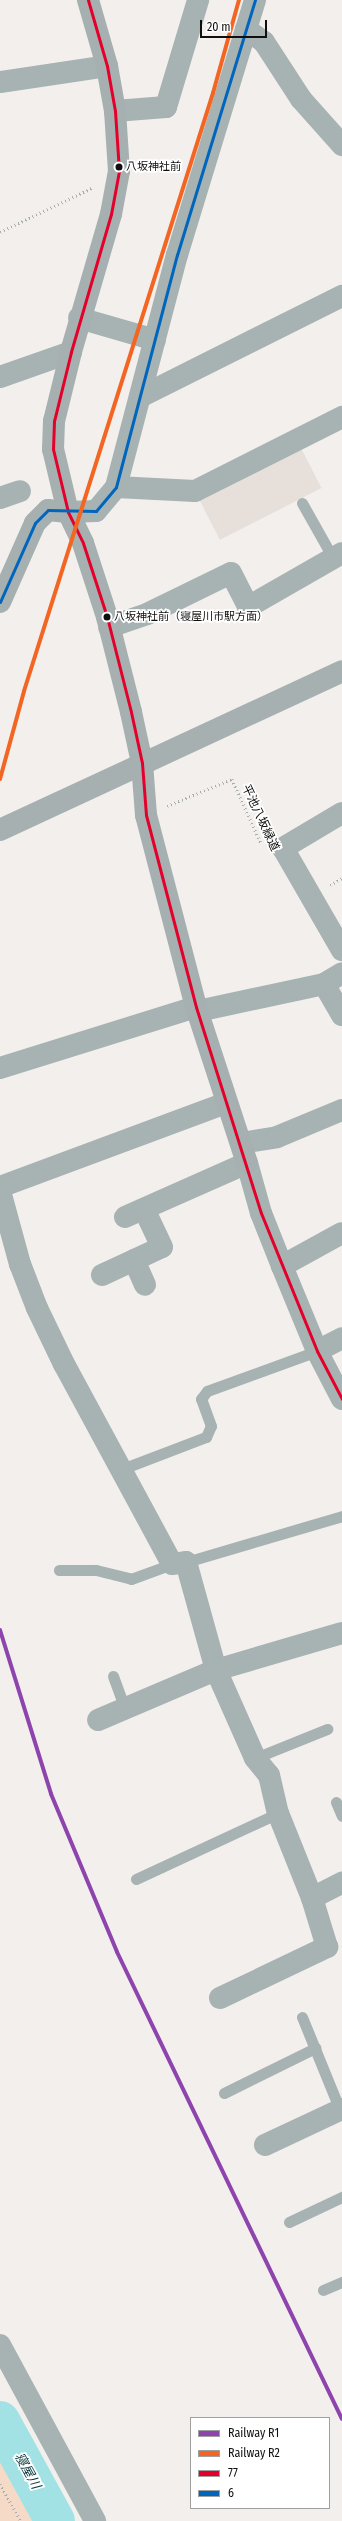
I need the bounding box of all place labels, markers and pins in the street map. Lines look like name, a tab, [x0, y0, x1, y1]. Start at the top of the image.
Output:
place label: 八坂神社前	[126, 160, 181, 174]
marker: 八坂神社前	[114, 162, 124, 172]
place label: 八坂神社前（寝屋川市駅方面）	[114, 610, 268, 624]
marker: 八坂神社前（寝屋川市駅方面）	[102, 612, 112, 622]

